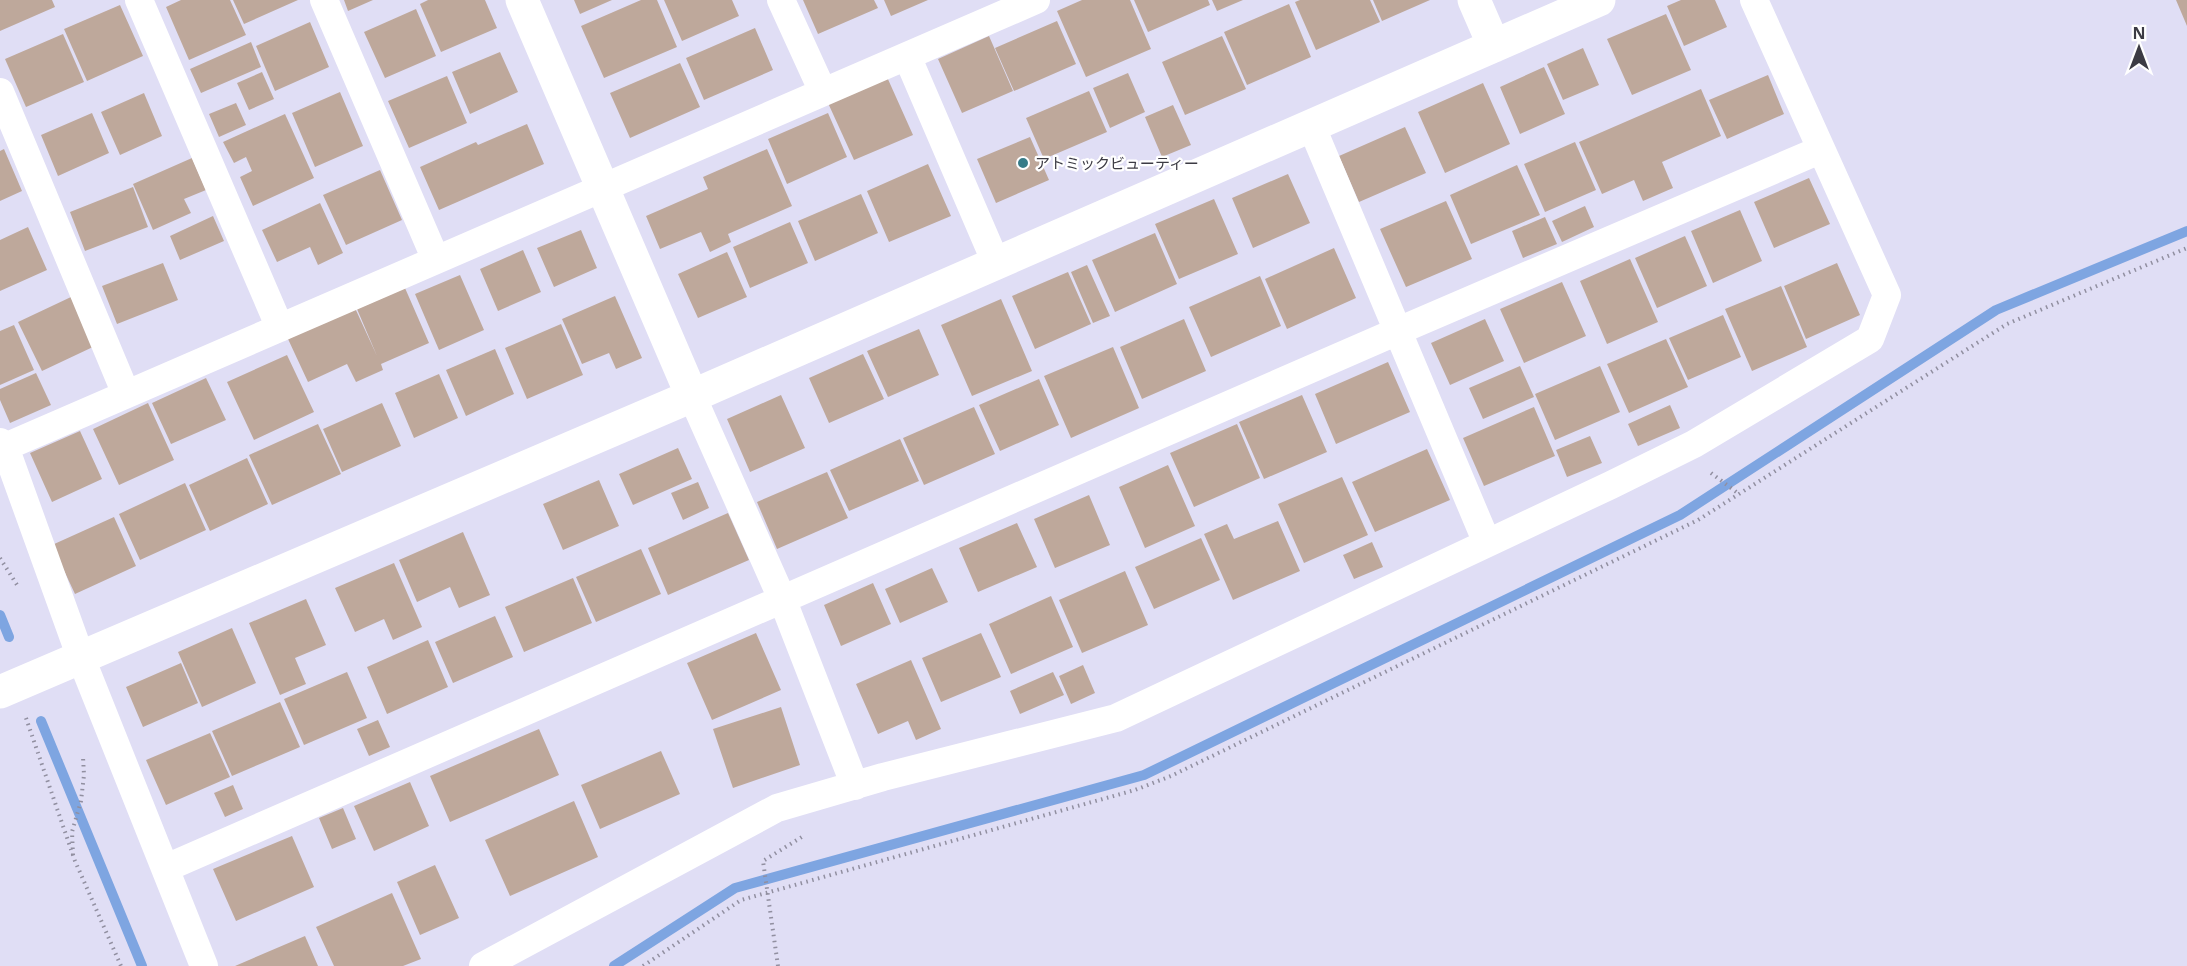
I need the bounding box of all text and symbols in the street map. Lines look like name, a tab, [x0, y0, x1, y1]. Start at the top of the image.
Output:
north arrow	[2109, 18, 2169, 78]
text: N	[2132, 22, 2146, 44]
place label: アトミックビューティー	[1035, 153, 1199, 173]
marker: アトミックビューティー	[1016, 156, 1030, 170]

